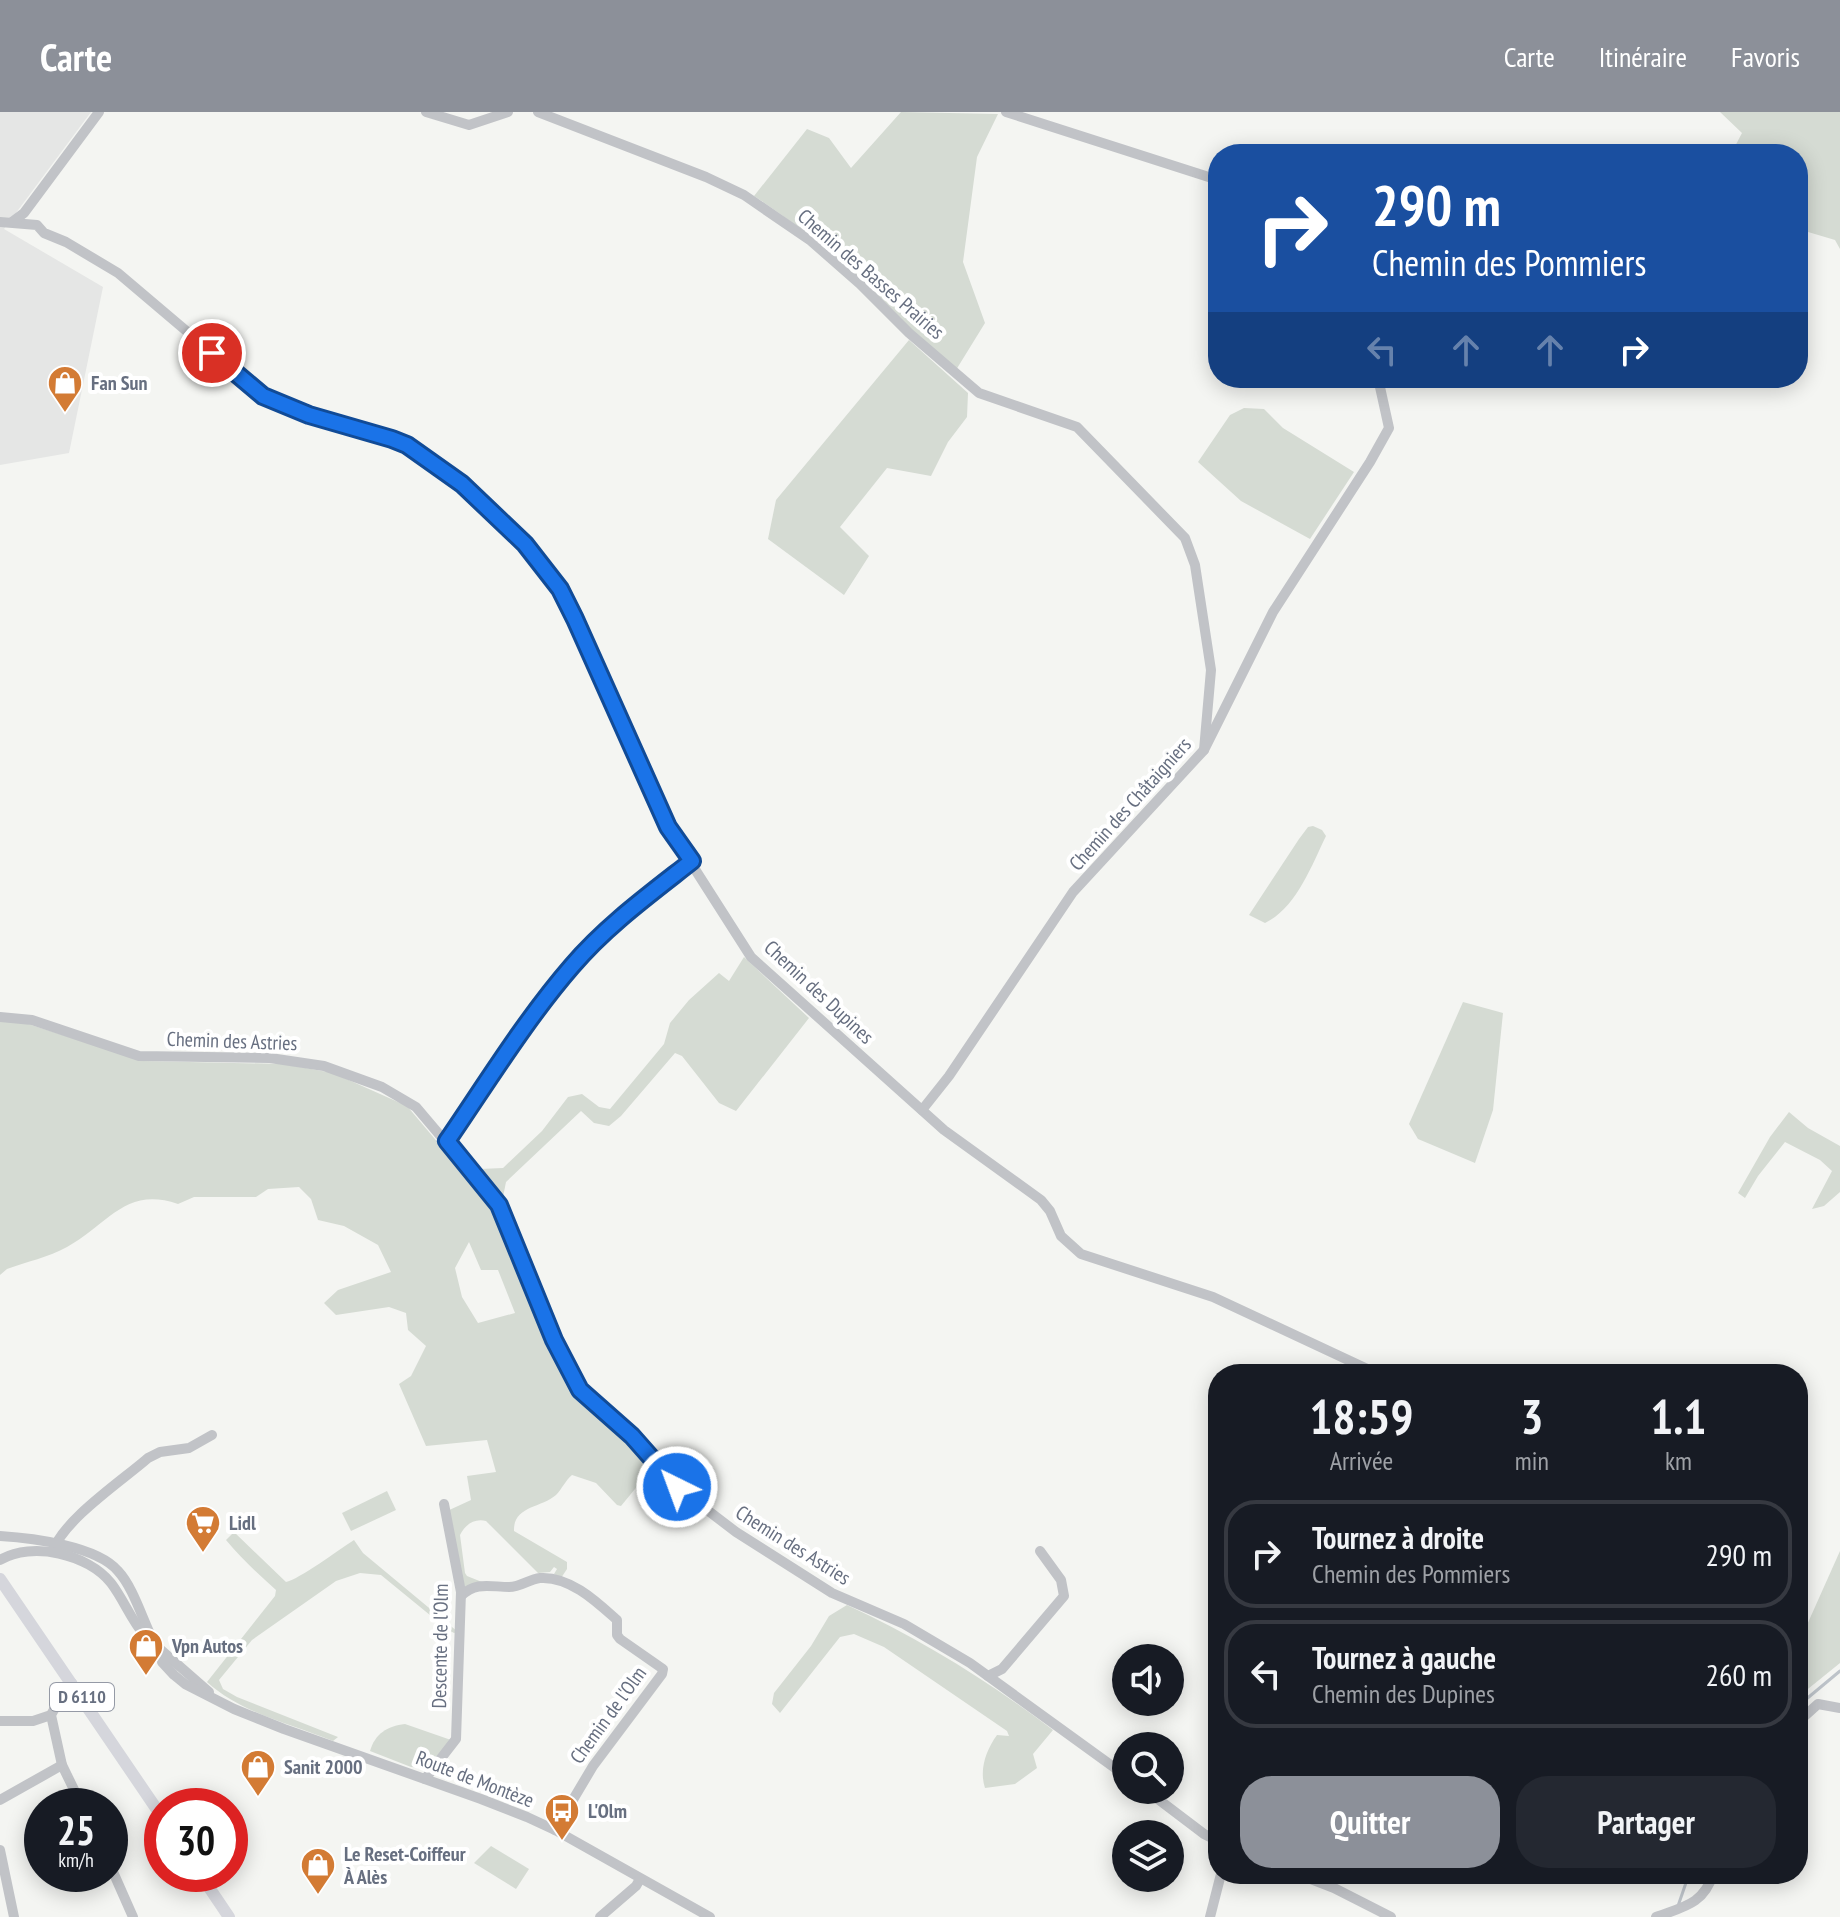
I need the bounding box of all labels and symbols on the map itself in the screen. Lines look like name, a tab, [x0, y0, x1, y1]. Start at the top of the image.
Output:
street label: Chemin des Basses Prairies	[792, 203, 950, 345]
pin	[178, 319, 246, 387]
shop icon: Fan Sun	[46, 364, 84, 414]
place label: Fan Sun	[91, 370, 147, 396]
street label: Chemin des Châtaigniers	[1063, 732, 1197, 876]
street label: Chemin des Dupines	[759, 935, 879, 1050]
street label: Chemin des Astries	[166, 1026, 298, 1056]
position arrow	[635, 1445, 719, 1529]
street label: Chemin des Astries	[731, 1499, 855, 1591]
supermarket icon: Lidl	[184, 1504, 222, 1554]
place label: Lidl	[229, 1510, 256, 1536]
street label: Descente de l'Olm	[426, 1583, 454, 1709]
shop icon: Vpn Autos	[127, 1627, 165, 1677]
place label: Vpn Autos	[171, 1633, 243, 1659]
street label: Chemin de l'Olm	[564, 1661, 652, 1769]
road number: D 6110	[50, 1683, 114, 1711]
street label: Route de Montèze	[412, 1745, 538, 1813]
shop icon: Sanit 2000	[239, 1748, 277, 1798]
place label: Sanit 2000	[284, 1754, 363, 1780]
speed limit sign: 30	[144, 1788, 248, 1892]
bus stop icon: L'Olm	[543, 1792, 581, 1842]
place label: L'Olm	[588, 1798, 627, 1824]
place label: Le Reset-Coiffeur À Alès	[343, 1841, 466, 1890]
shop icon: Le Reset-Coiffeur À Alès	[299, 1846, 337, 1896]

